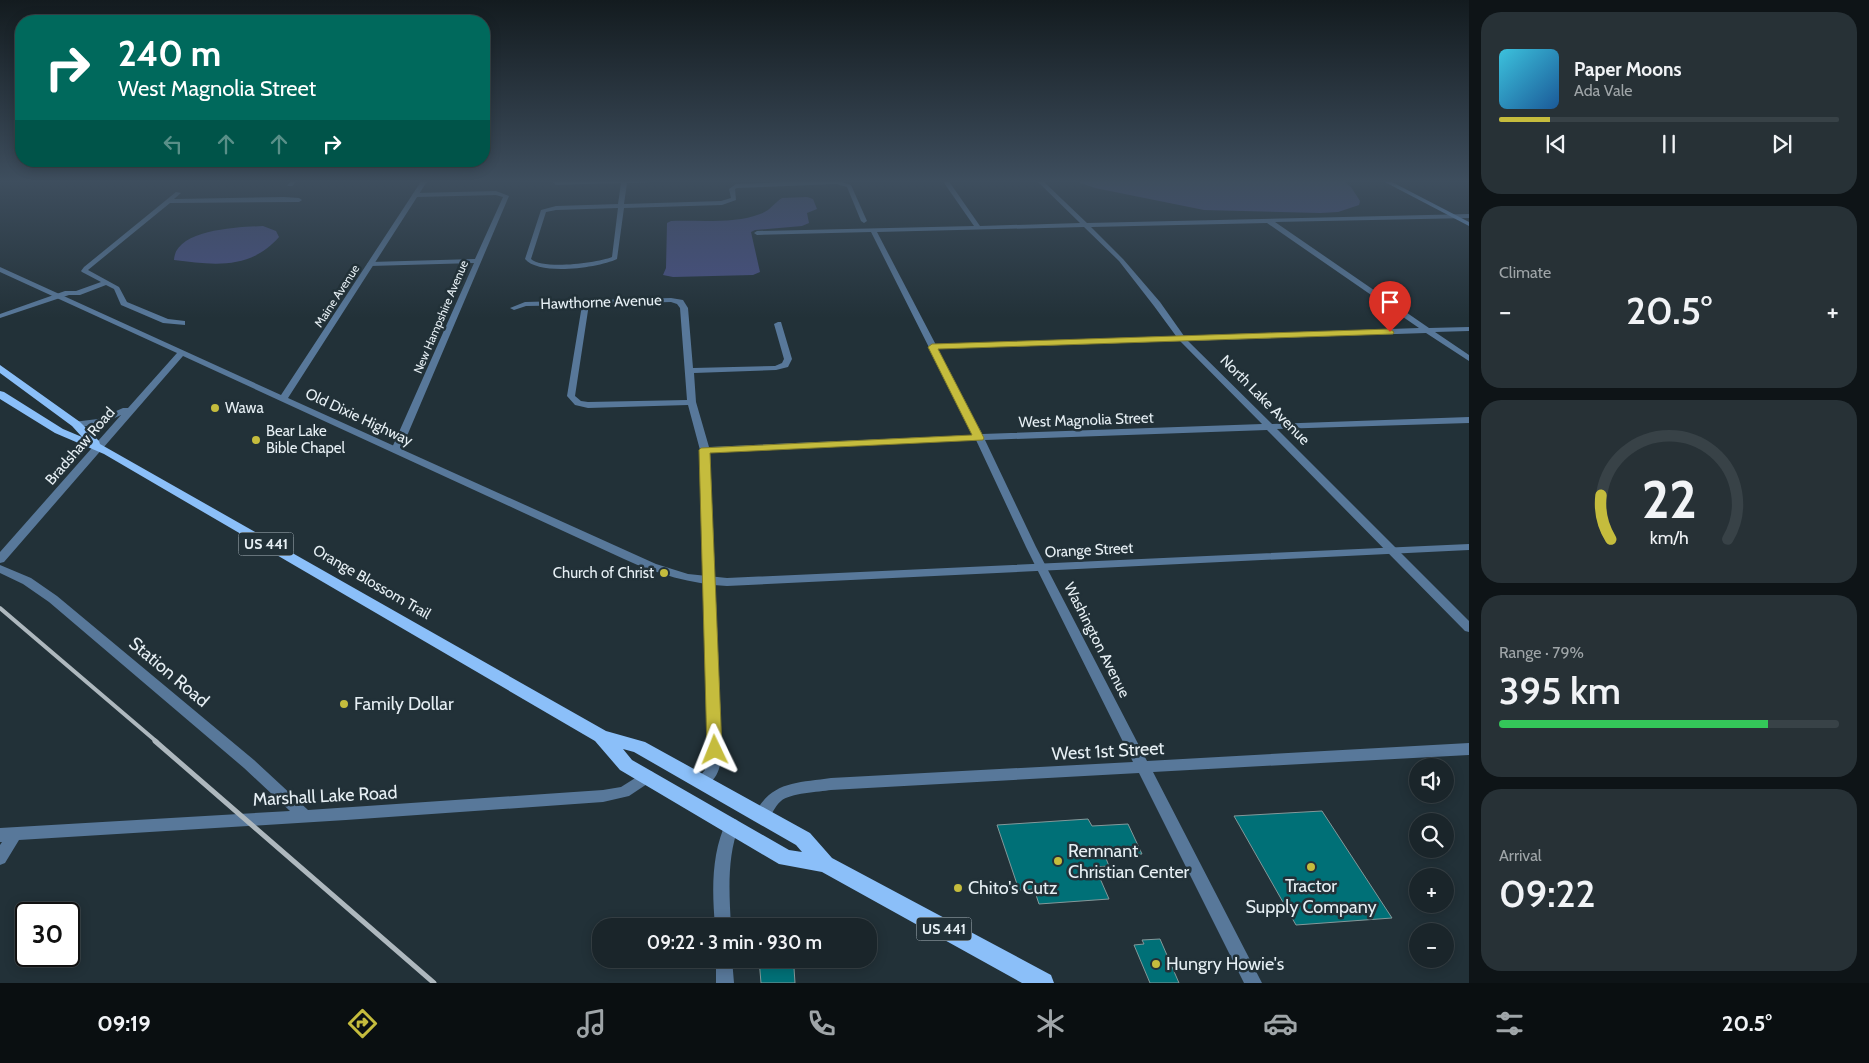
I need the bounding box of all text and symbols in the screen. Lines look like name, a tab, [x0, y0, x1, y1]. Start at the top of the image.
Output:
text: 240 m	[118, 32, 221, 75]
icon: right	[35, 35, 100, 100]
text: Paper Moons	[1574, 58, 1682, 81]
text: West Magnolia Street	[118, 75, 316, 102]
text: Ada Vale	[1574, 81, 1633, 100]
icon: left	[159, 130, 187, 158]
icon: ahead	[212, 130, 240, 158]
icon: ahead	[265, 130, 293, 158]
icon: right	[318, 130, 346, 158]
icon: previous	[1542, 130, 1570, 158]
icon: pause	[1655, 130, 1683, 158]
icon: next	[1768, 130, 1796, 158]
street label: New Hampshire Avenue	[410, 258, 471, 376]
street label: Maine Avenue	[311, 262, 362, 330]
text: Climate	[1499, 263, 1551, 282]
pin	[1369, 281, 1411, 332]
text: 20.5°	[1626, 287, 1712, 334]
icon: arrive	[1376, 288, 1404, 316]
street label: Hawthorne Avenue	[540, 291, 662, 313]
text: −	[1499, 294, 1511, 328]
text: +	[1827, 294, 1839, 328]
street label: North Lake Avenue	[1216, 351, 1314, 449]
street label: Old Dixie Highway	[302, 384, 416, 450]
place label: Wawa	[225, 399, 264, 417]
marker: Wawa	[209, 402, 221, 414]
street label: Bradshaw Road	[41, 403, 119, 489]
street label: West Magnolia Street	[1018, 409, 1154, 431]
place label: Bear Lake Bible Chapel	[266, 422, 345, 457]
marker: Bear Lake Bible Chapel	[250, 434, 262, 446]
text: 22	[1641, 468, 1697, 531]
text: km/h	[1649, 527, 1689, 548]
road number: US 441	[238, 532, 294, 556]
street label: Orange Street	[1044, 539, 1134, 561]
street label: Orange Blossom Trail	[310, 541, 435, 623]
place label: Church of Christ	[553, 564, 654, 582]
marker: Church of Christ	[658, 567, 670, 579]
street label: Washington Avenue	[1060, 579, 1134, 701]
street label: Station Road	[125, 632, 213, 712]
text: Range · 79%	[1499, 643, 1584, 662]
text: 395 km	[1499, 667, 1621, 714]
place label: Family Dollar	[354, 693, 454, 715]
marker: Family Dollar	[338, 698, 350, 710]
position arrow	[688, 723, 740, 775]
street label: West 1st Street	[1051, 737, 1165, 765]
map controls	[1409, 758, 1454, 968]
button: sound	[1409, 758, 1454, 803]
street label: Marshall Lake Road	[252, 781, 398, 811]
button: search	[1409, 813, 1454, 858]
place label: Remnant Christian Center	[1068, 840, 1190, 883]
text: Arrival	[1499, 846, 1542, 865]
marker: Remnant Christian Center	[1052, 855, 1064, 867]
marker: Tractor Supply Company	[1305, 861, 1317, 873]
button: +	[1409, 868, 1454, 913]
text: 09:22	[1499, 870, 1595, 917]
place label: Tractor Supply Company	[1245, 875, 1377, 918]
place label: Chito's Cutz	[968, 877, 1058, 899]
marker: Chito's Cutz	[952, 882, 964, 894]
speed limit sign: 30	[15, 902, 80, 967]
road number: US 441	[916, 918, 972, 941]
button: −	[1409, 923, 1454, 968]
text: 09:22 · 3 min · 930 m	[647, 931, 822, 954]
place label: Hungry Howie's	[1166, 953, 1284, 975]
marker: Hungry Howie's	[1150, 958, 1162, 970]
icon: directions	[345, 1006, 380, 1041]
icon: music	[574, 1006, 609, 1041]
icon: phone	[804, 1006, 839, 1041]
icon: climate	[1033, 1006, 1068, 1041]
icon: car	[1263, 1006, 1298, 1041]
icon: filters	[1492, 1006, 1527, 1041]
text: 09:19	[97, 1010, 151, 1037]
text: 20.5°	[1722, 1010, 1772, 1037]

